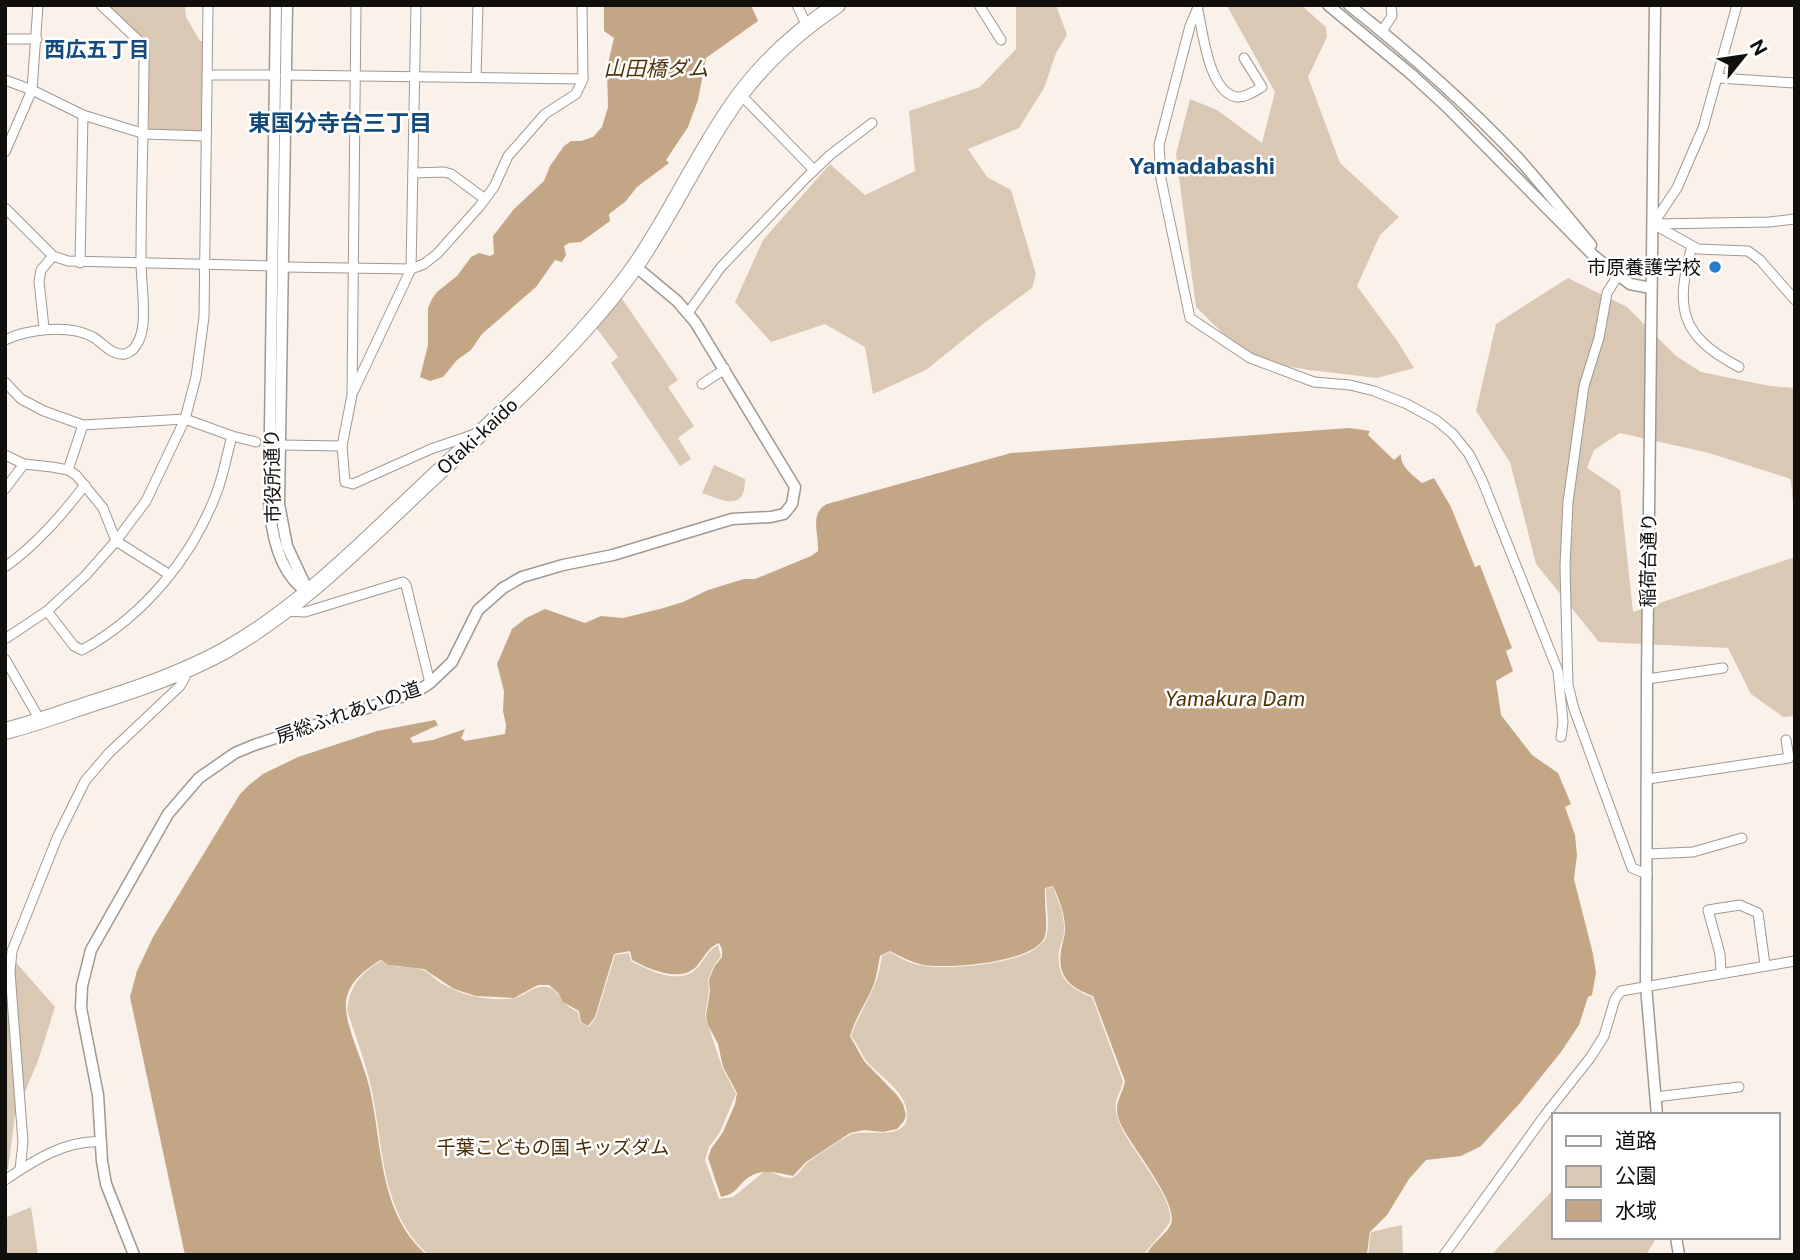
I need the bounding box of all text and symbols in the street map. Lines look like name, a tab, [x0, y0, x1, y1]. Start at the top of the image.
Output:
north arrow	[1709, 21, 1779, 91]
text: N	[1745, 36, 1772, 59]
district label: 西広五丁目	[45, 37, 150, 62]
water label: 山田橋ダム	[604, 56, 709, 81]
district label: 東国分寺台三丁目	[248, 109, 432, 136]
district label: Yamadabashi	[1129, 152, 1275, 179]
place label: 市原養護学校	[1587, 256, 1701, 278]
marker: 市原養護学校	[1707, 259, 1723, 275]
street label: Otaki-kaido	[432, 393, 522, 479]
street label: 市役所通り	[260, 428, 284, 524]
street label: 稲荷台通り	[1636, 512, 1660, 608]
street label: 房総ふれあいの道	[273, 677, 423, 747]
water label: Yamakura Dam	[1165, 686, 1305, 711]
legend	[1552, 1113, 1779, 1239]
text: 道路	[1615, 1128, 1657, 1153]
park label: 千葉こどもの国 キッズダム	[437, 1136, 669, 1158]
text: 公園	[1615, 1163, 1657, 1188]
text: 水域	[1615, 1198, 1657, 1223]

